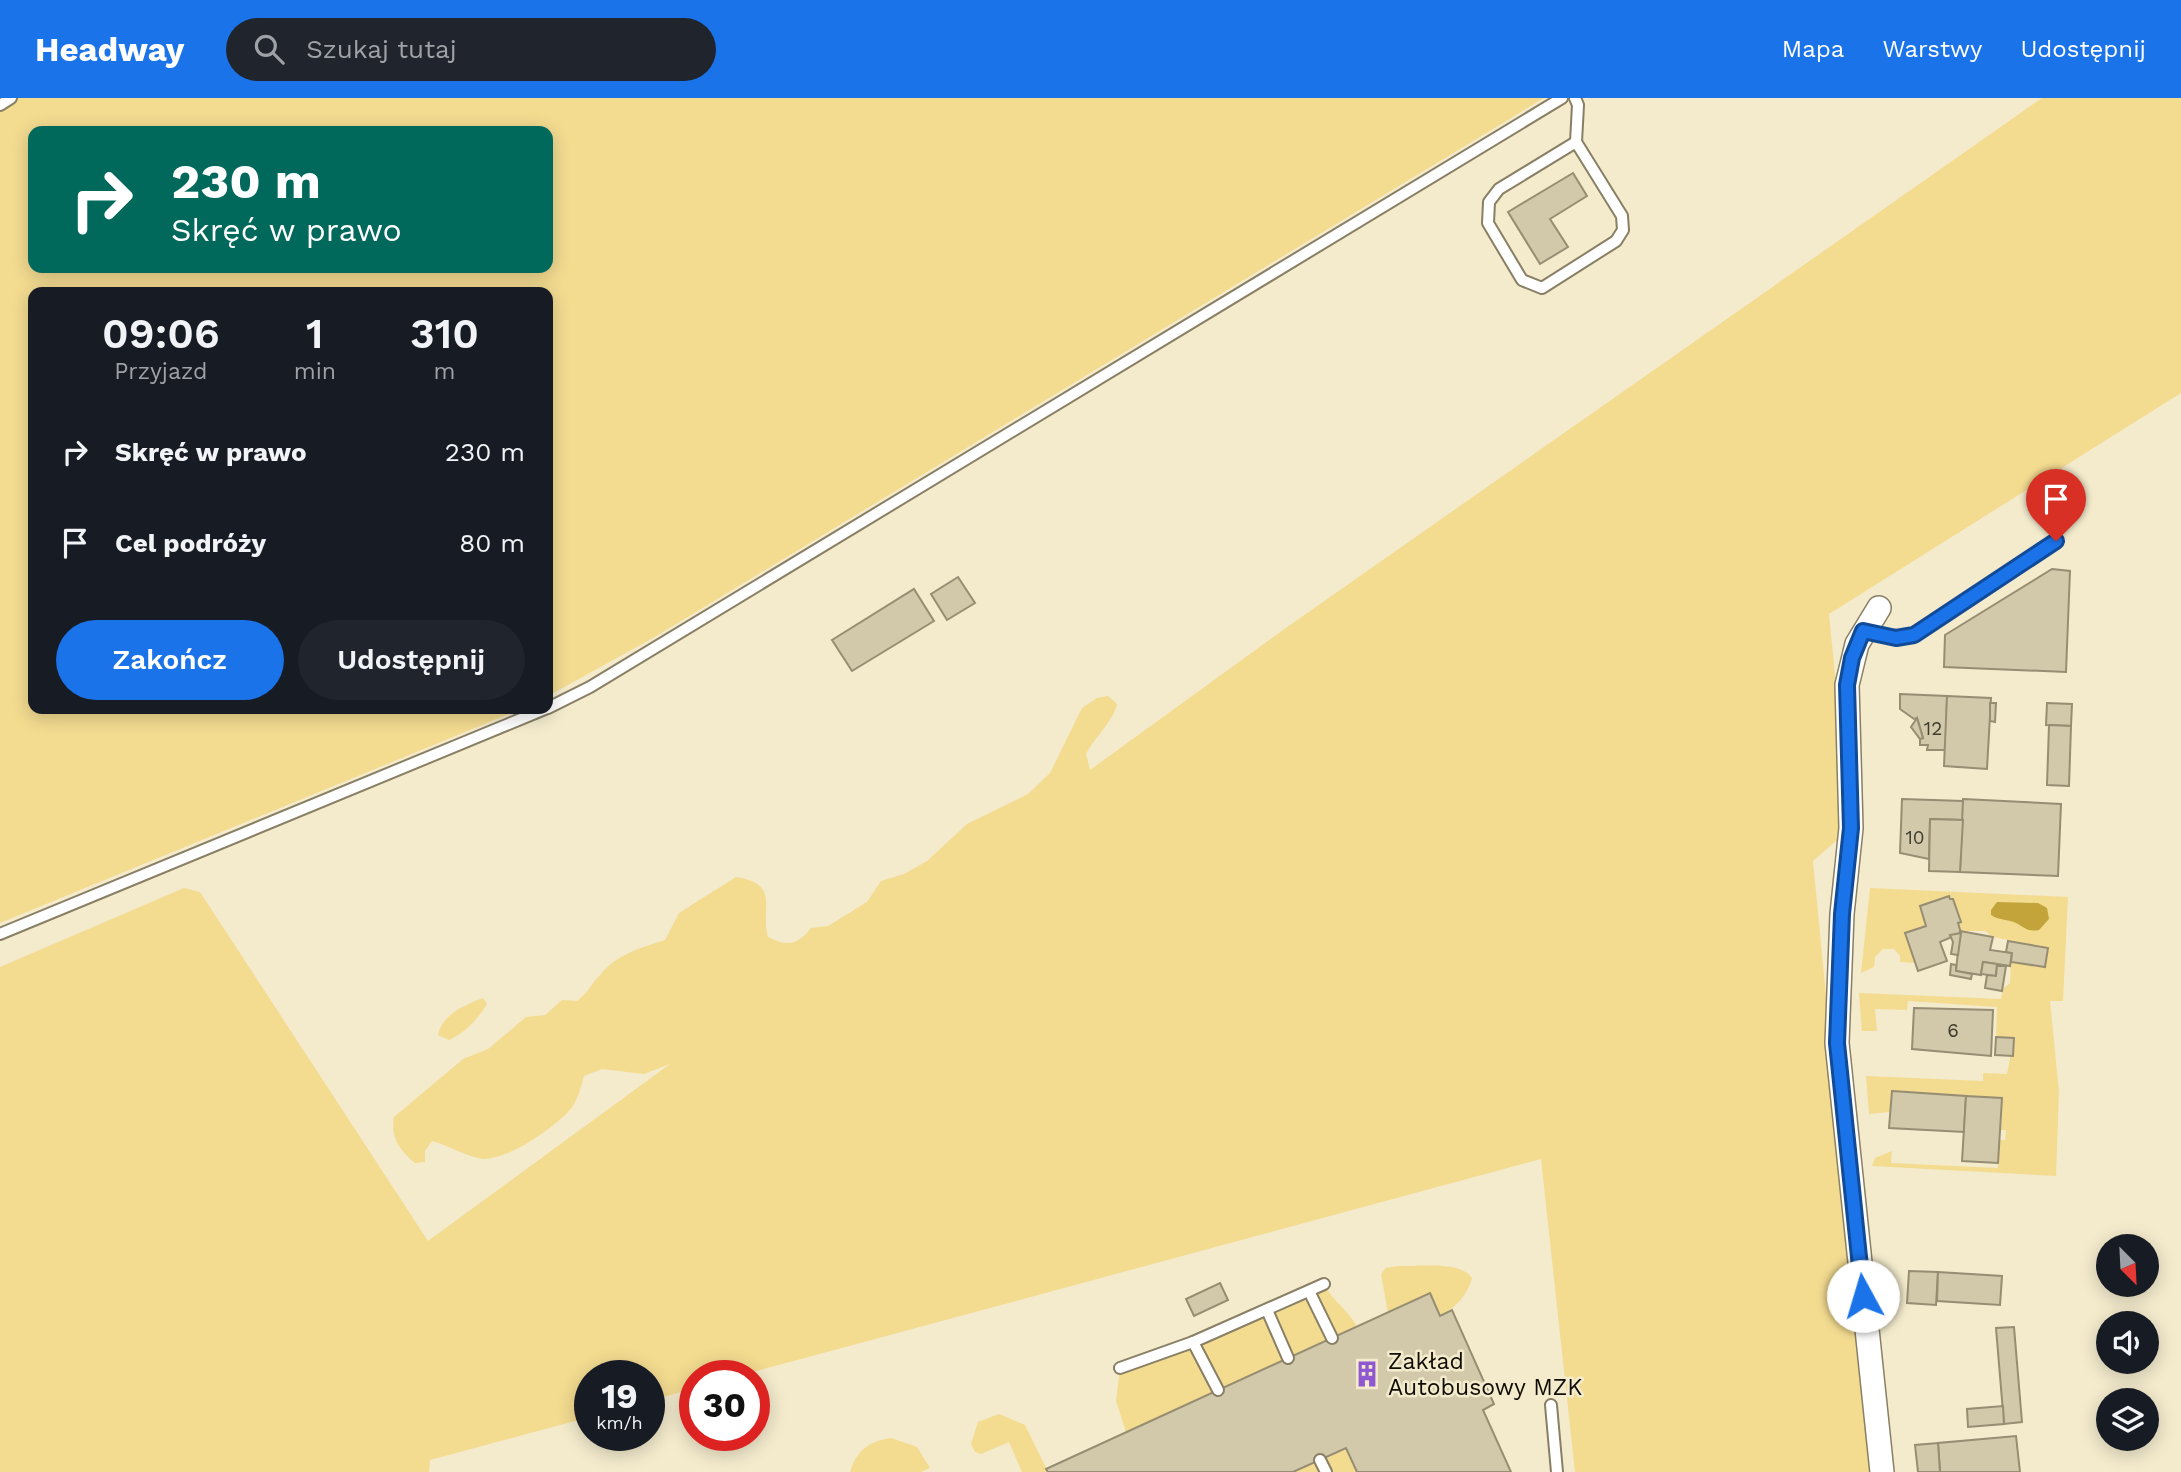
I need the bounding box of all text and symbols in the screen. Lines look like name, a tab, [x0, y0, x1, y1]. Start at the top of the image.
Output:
search box	[226, 18, 716, 81]
text: Headway	[35, 30, 184, 69]
icon: search	[250, 30, 288, 68]
text: Szukaj tutaj	[306, 34, 457, 64]
text: Mapa	[1782, 35, 1844, 63]
text: Warstwy	[1882, 35, 1983, 63]
text: Udostępnij	[2021, 35, 2146, 63]
text: 230 m	[171, 152, 321, 210]
icon: right	[56, 154, 147, 245]
text: Skręć w prawo	[171, 211, 402, 249]
text: 09:06	[102, 309, 220, 358]
text: 1	[306, 309, 324, 358]
text: 310	[410, 309, 479, 358]
text: Przyjazd	[114, 358, 207, 385]
text: min	[294, 358, 336, 385]
text: m	[434, 358, 455, 385]
icon: right	[56, 433, 94, 471]
text: Skręć w prawo	[115, 437, 307, 467]
text: 230 m	[445, 437, 525, 467]
pin	[2026, 469, 2086, 541]
icon: arrive	[2037, 480, 2075, 518]
icon: arrive	[56, 524, 94, 562]
text: Cel podróży	[115, 528, 266, 558]
text: 80 m	[459, 528, 525, 558]
button: Zakończ	[56, 620, 284, 700]
button: Udostępnij	[298, 620, 525, 700]
house number: 12	[1924, 717, 1942, 740]
house number: 10	[1905, 826, 1925, 849]
house number: 6	[1947, 1019, 1959, 1042]
north arrow	[2096, 1234, 2160, 1297]
map controls	[2096, 1234, 2159, 1451]
position arrow	[1826, 1259, 1900, 1333]
button: sound	[2096, 1311, 2159, 1374]
place label: Zakład Autobusowy MZK	[1388, 1348, 1582, 1401]
building icon: Zakład Autobusowy MZK	[1352, 1359, 1382, 1389]
speed limit sign: 30	[679, 1360, 770, 1451]
text: 19	[601, 1375, 638, 1417]
button: layers	[2096, 1388, 2159, 1451]
text: km/h	[596, 1412, 643, 1433]

